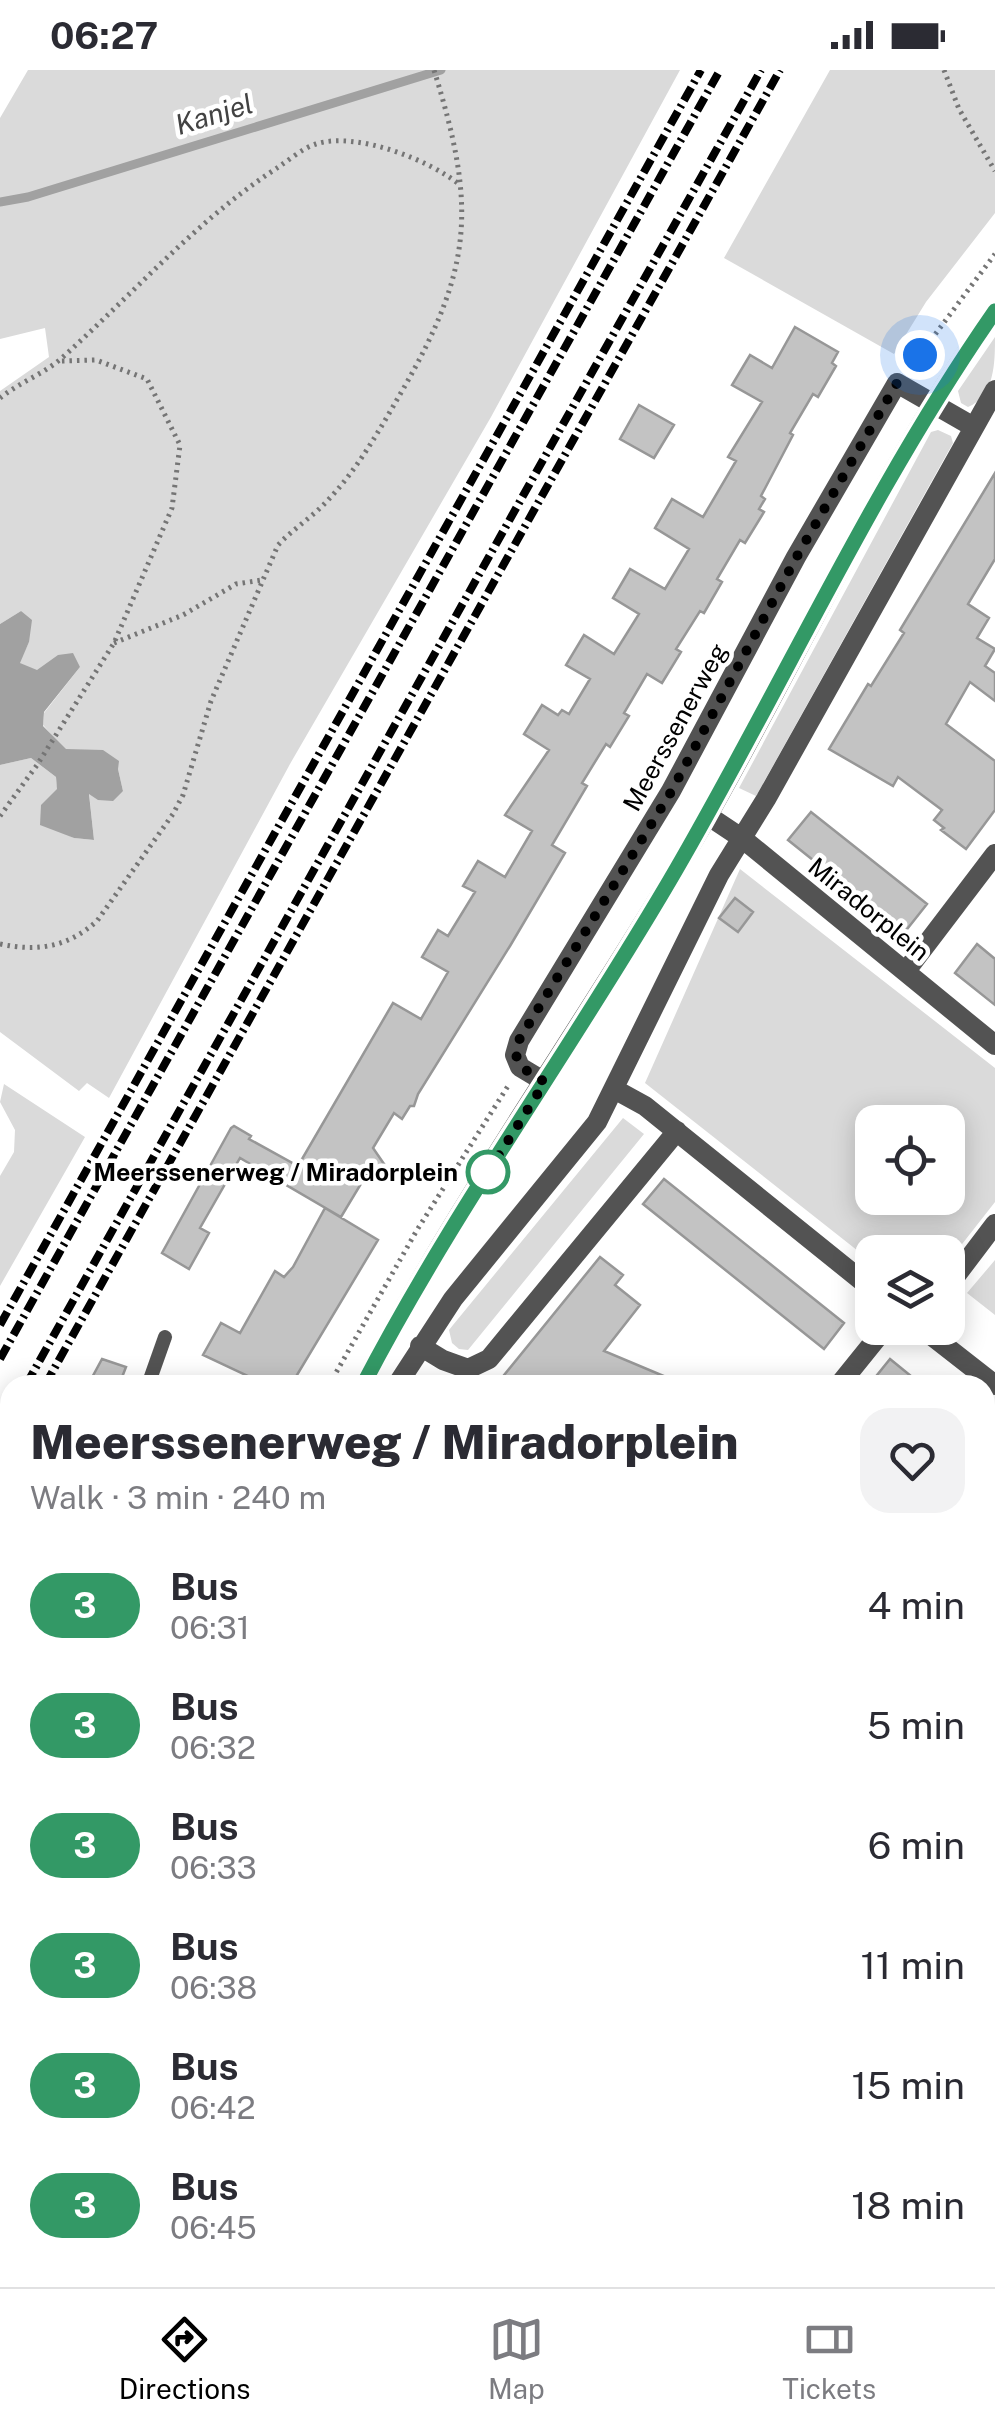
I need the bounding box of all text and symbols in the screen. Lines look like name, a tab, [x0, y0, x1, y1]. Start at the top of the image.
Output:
text: 06:27	[50, 13, 158, 58]
water label: Kanjel	[171, 86, 257, 141]
your location	[895, 330, 945, 380]
street label: Meerssenerweg	[617, 638, 733, 816]
street label: Miradorplein	[802, 851, 936, 967]
map controls	[855, 1105, 965, 1345]
button: locate	[855, 1105, 965, 1215]
marker: Meerssenerweg / Miradorplein	[467, 1151, 509, 1193]
place label: Meerssenerweg / Miradorplein	[93, 1157, 458, 1187]
button: layers	[855, 1235, 965, 1345]
button: heart	[860, 1408, 965, 1513]
text: Meerssenerweg / Miradorplein	[30, 1413, 739, 1470]
text: Walk · 3 min · 240 m	[30, 1479, 326, 1516]
text: Bus	[170, 1564, 239, 1609]
text: 4 min	[867, 1583, 965, 1628]
text: 3	[73, 1585, 97, 1626]
text: 06:31	[170, 1609, 250, 1646]
text: Bus	[170, 1684, 239, 1729]
text: 5 min	[867, 1703, 965, 1748]
text: 3	[73, 1705, 97, 1746]
text: 06:32	[170, 1729, 256, 1766]
text: Bus	[170, 1804, 239, 1849]
text: 6 min	[868, 1823, 965, 1868]
text: 3	[73, 1825, 97, 1866]
text: 06:33	[170, 1849, 257, 1886]
text: Bus	[170, 1924, 239, 1969]
text: 11 min	[860, 1943, 965, 1988]
text: 3	[73, 1945, 97, 1986]
text: 06:38	[170, 1969, 257, 2006]
text: Bus	[170, 2044, 239, 2089]
text: 15 min	[852, 2063, 965, 2108]
text: 3	[73, 2065, 97, 2106]
text: 06:42	[170, 2089, 255, 2126]
text: Bus	[170, 2164, 239, 2209]
text: 18 min	[851, 2183, 965, 2228]
text: 3	[73, 2185, 97, 2226]
text: 06:45	[170, 2209, 257, 2246]
tab: Directions	[119, 2312, 250, 2405]
tab: Map	[488, 2312, 545, 2405]
tab: Tickets	[782, 2312, 876, 2405]

